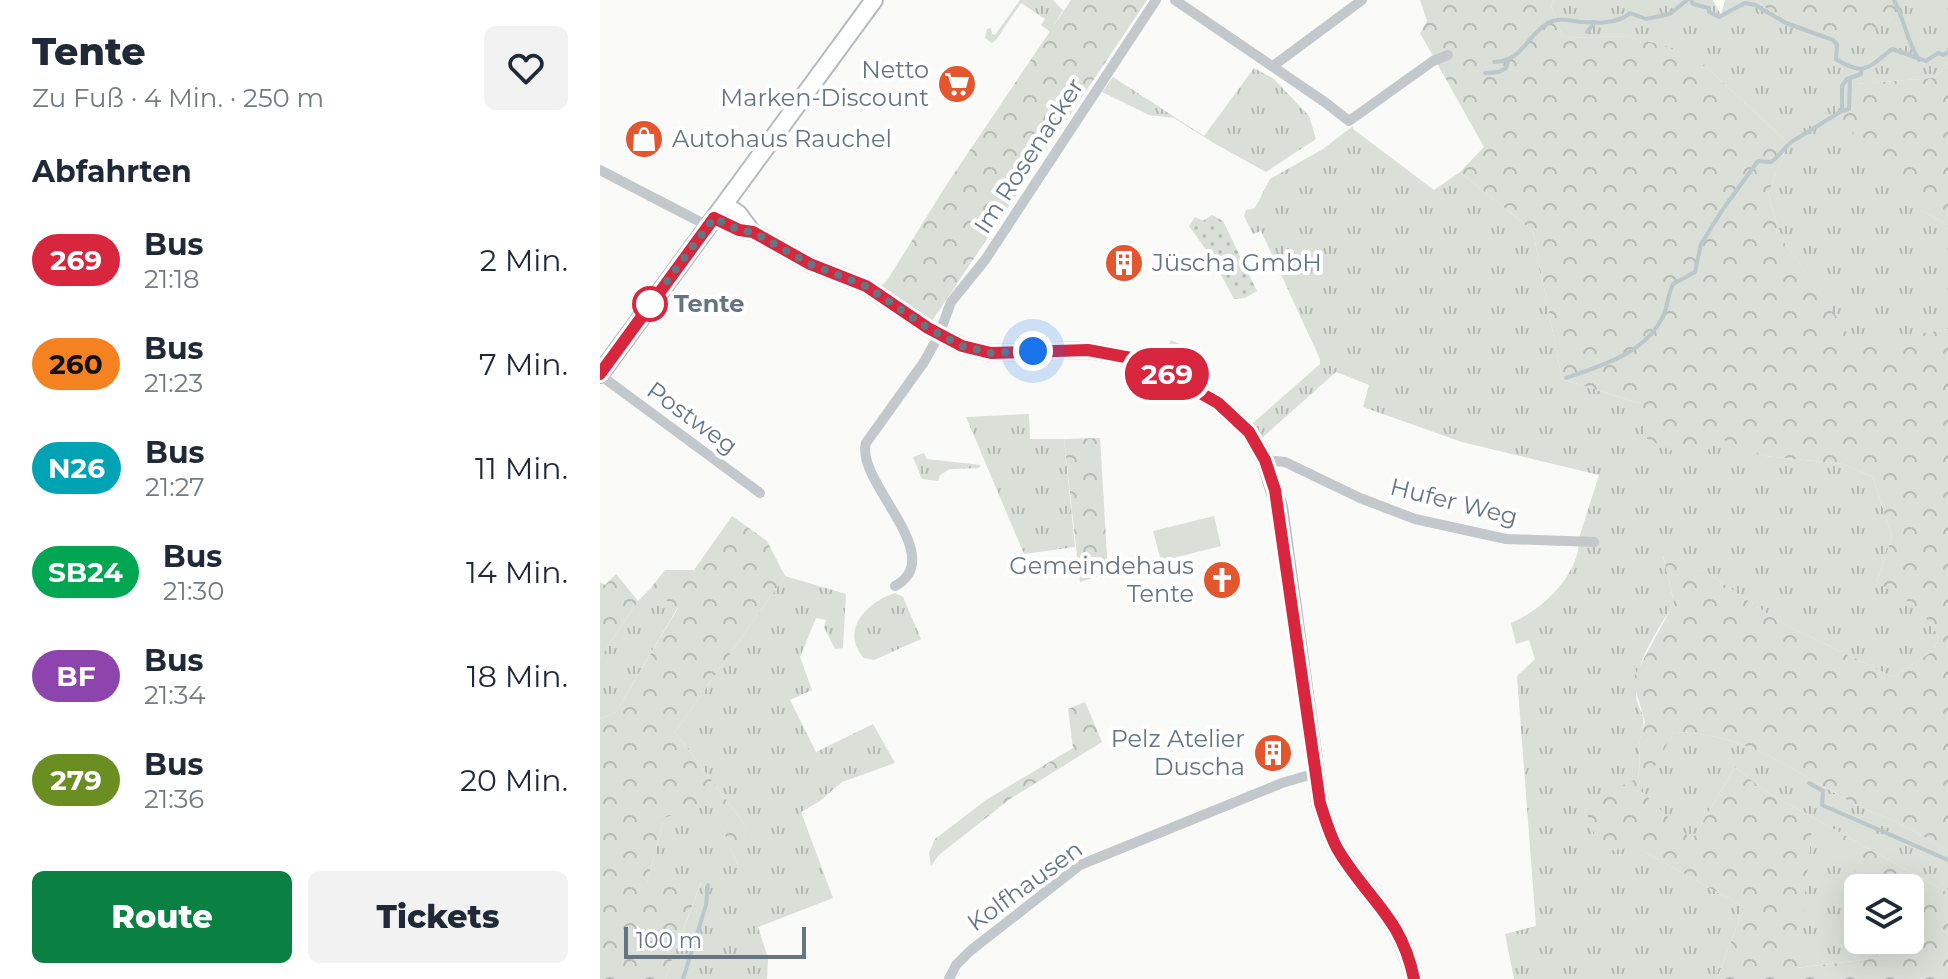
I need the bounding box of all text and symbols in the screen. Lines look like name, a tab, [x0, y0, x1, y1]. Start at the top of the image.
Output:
button: heart	[484, 26, 568, 110]
text: Tente	[32, 28, 146, 75]
place label: Netto Marken-Discount	[720, 55, 929, 112]
supermarket icon: Netto Marken-Discount	[936, 63, 978, 105]
street label: Im Rosenacker	[968, 73, 1090, 239]
text: Zu Fuß · 4 Min. · 250 m	[32, 82, 324, 114]
shop icon: Autohaus Rauchel	[623, 118, 665, 160]
place label: Autohaus Rauchel	[672, 124, 892, 153]
text: Abfahrten	[32, 153, 192, 190]
text: Bus	[144, 226, 204, 263]
text: 2 Min.	[480, 242, 568, 279]
building icon: Jüscha GmbH	[1103, 242, 1145, 284]
text: 269	[50, 243, 102, 277]
place label: Jüscha GmbH	[1151, 248, 1322, 277]
text: 21:18	[144, 263, 200, 295]
marker: Tente	[633, 287, 667, 321]
place label: Tente	[674, 289, 744, 318]
text: Bus	[144, 330, 204, 367]
your location	[1013, 331, 1053, 371]
text: 7 Min.	[479, 346, 568, 383]
text: 260	[49, 347, 103, 381]
line badge: 269	[1121, 348, 1213, 400]
text: 269	[1141, 357, 1193, 391]
text: 21:23	[144, 367, 203, 399]
street label: Postweg	[641, 375, 743, 460]
text: Bus	[145, 434, 204, 471]
text: 11 Min.	[475, 450, 568, 487]
text: N26	[48, 451, 105, 485]
text: 21:27	[145, 471, 205, 503]
street label: Hufer Weg	[1387, 472, 1521, 531]
text: Bus	[163, 538, 222, 575]
place label: Gemeindehaus Tente	[1009, 551, 1194, 608]
text: 14 Min.	[466, 554, 568, 591]
text: SB24	[48, 555, 123, 589]
church icon: Gemeindehaus Tente	[1201, 559, 1243, 601]
text: 21:30	[163, 575, 224, 607]
text: Bus	[144, 642, 204, 679]
text: 18 Min.	[467, 658, 568, 695]
text: BF	[56, 659, 96, 693]
text: 21:34	[144, 679, 206, 711]
place label: Pelz Atelier Duscha	[1111, 724, 1245, 781]
building icon: Pelz Atelier Duscha	[1252, 732, 1294, 774]
text: Bus	[144, 746, 204, 783]
text: 20 Min.	[460, 762, 568, 799]
text: 279	[50, 763, 102, 797]
text: 21:36	[144, 783, 204, 815]
street label: Kolfhausen	[962, 834, 1088, 937]
button: Route	[32, 871, 292, 963]
button: Tickets	[308, 871, 568, 963]
map controls	[1844, 874, 1924, 954]
button: layers	[1844, 874, 1924, 954]
scale bar	[624, 923, 806, 959]
text: 100 m	[636, 927, 702, 954]

